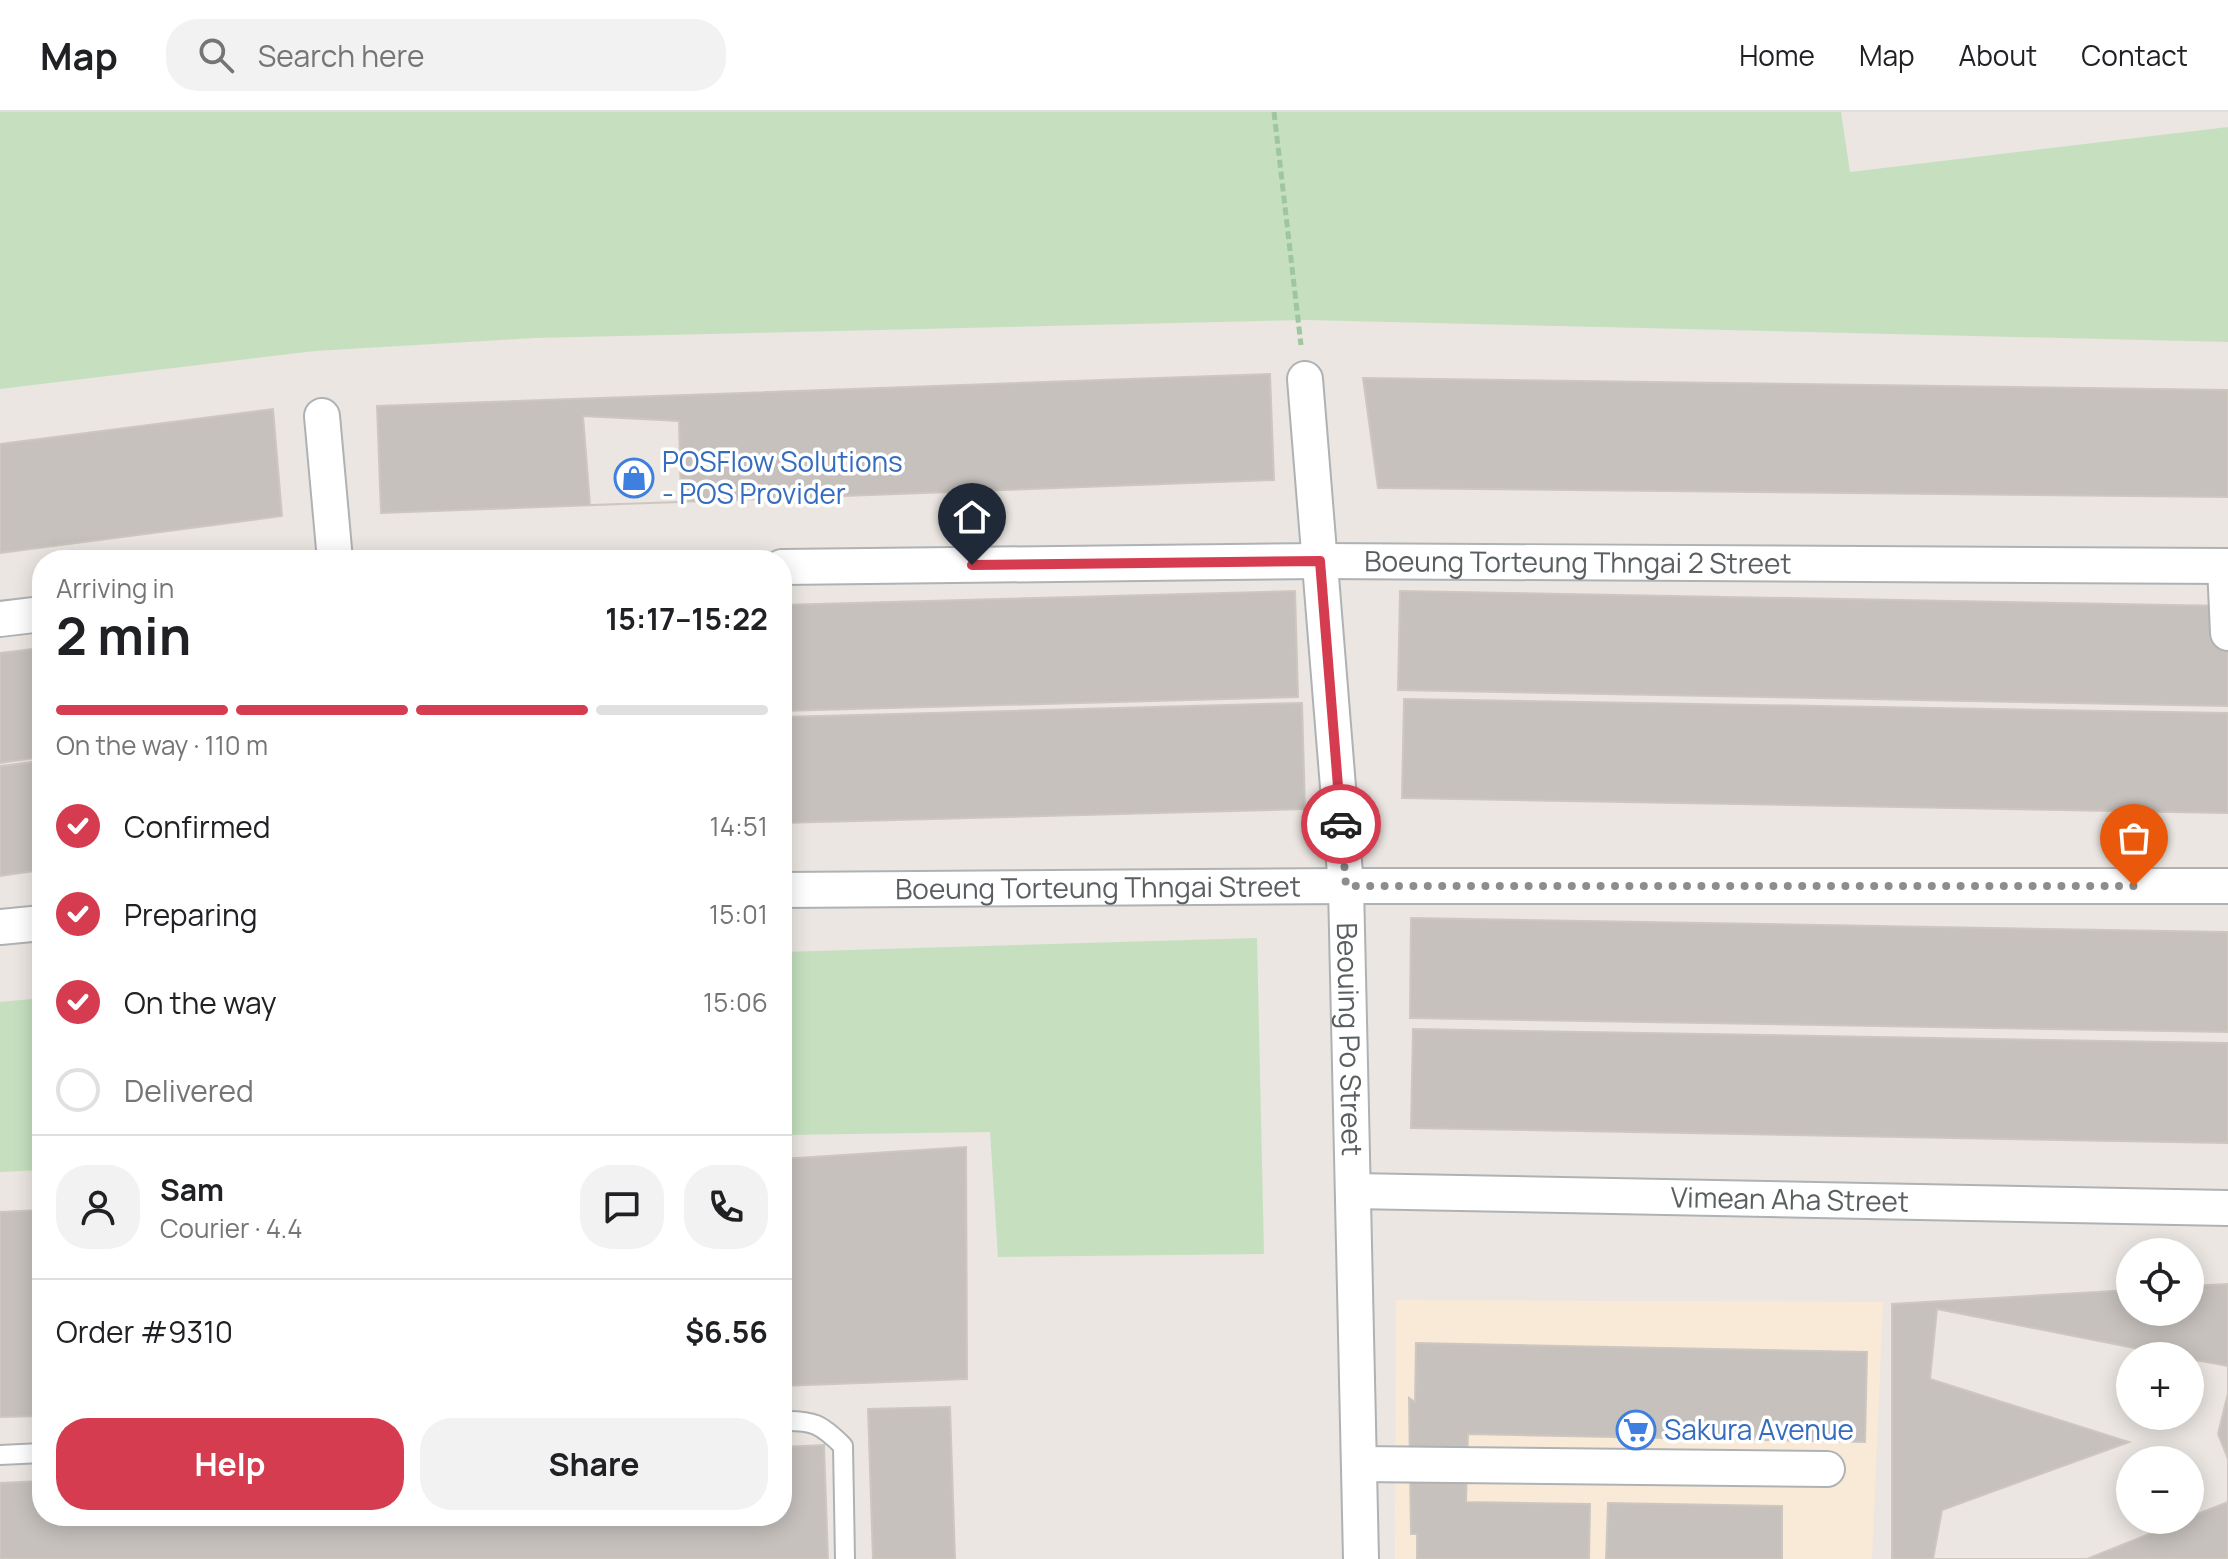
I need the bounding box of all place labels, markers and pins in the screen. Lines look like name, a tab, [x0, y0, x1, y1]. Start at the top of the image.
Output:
place label: POSFlow Solutions - POS Provider	[662, 442, 903, 512]
shop icon: POSFlow Solutions - POS Provider	[613, 457, 655, 499]
pin	[938, 483, 1006, 565]
pin	[2100, 804, 2168, 886]
supermarket icon: Sakura Avenue	[1615, 1409, 1657, 1451]
place label: Sakura Avenue	[1664, 1410, 1854, 1448]

